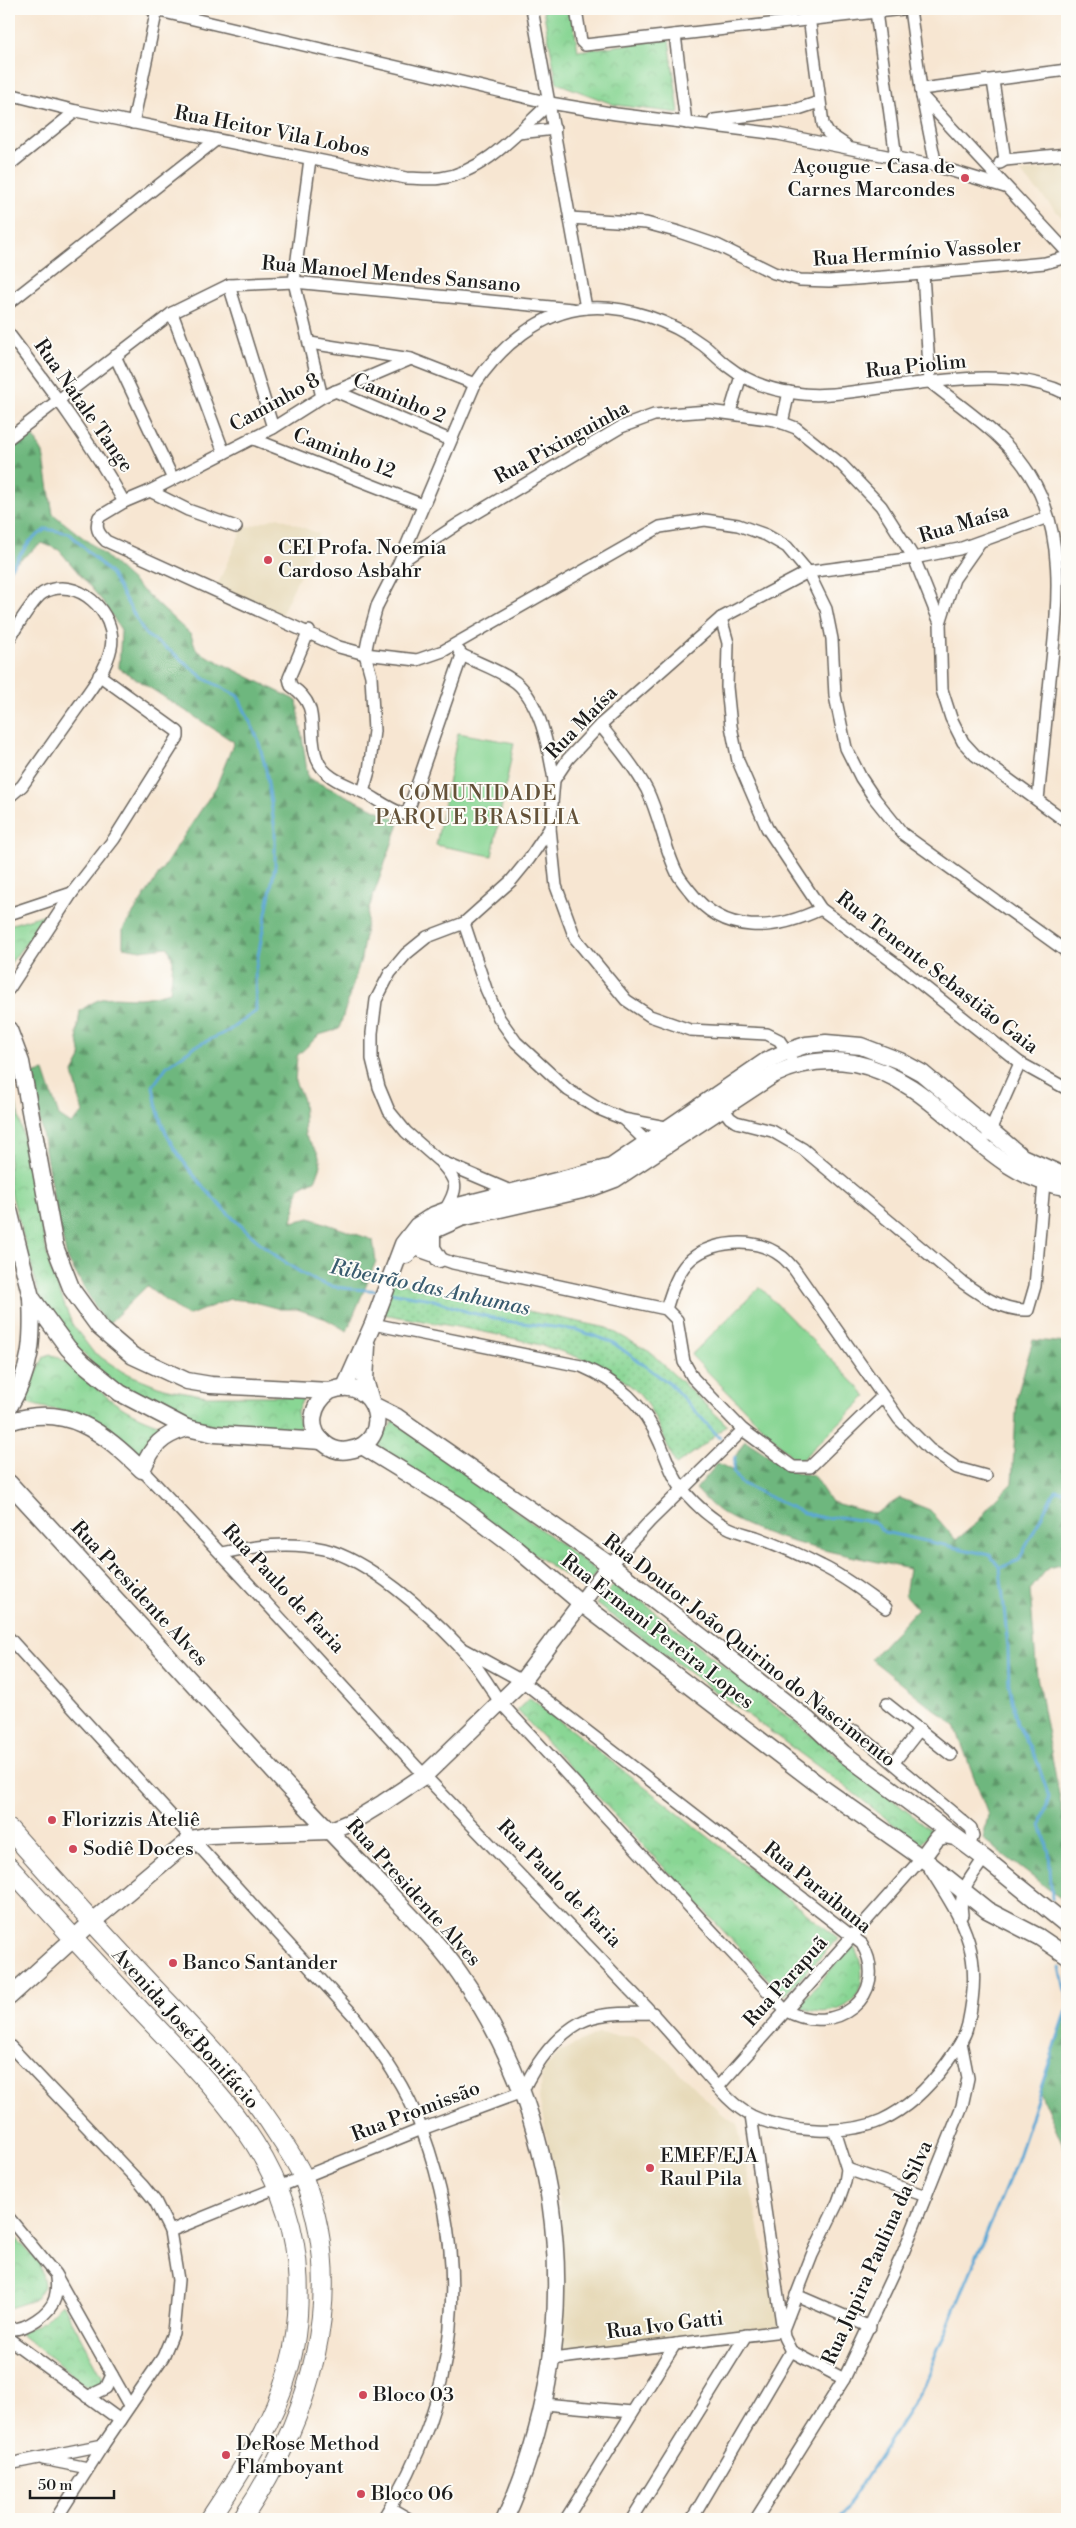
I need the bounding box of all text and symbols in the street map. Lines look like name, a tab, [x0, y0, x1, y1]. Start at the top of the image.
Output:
street label: Rua Heitor Vila Lobos	[172, 101, 372, 163]
place label: Açougue - Casa de Carnes Marcondes	[788, 155, 955, 203]
marker: Açougue - Casa de Carnes Marcondes	[959, 172, 971, 184]
street label: Rua Hermínio Vassoler	[812, 233, 1022, 273]
street label: Rua Manoel Mendes Sansano	[260, 251, 522, 299]
street label: Rua Natale Tange	[28, 335, 138, 477]
street label: Rua Piolim	[864, 349, 968, 385]
street label: Caminho 8	[225, 368, 325, 438]
street label: Caminho 2	[349, 368, 449, 430]
street label: Rua Pixinguinha	[490, 395, 635, 490]
street label: Caminho 12	[289, 423, 399, 485]
street label: Rua Maísa	[916, 498, 1013, 550]
place label: CEI Profa. Noemia Cardoso Asbahr	[278, 536, 447, 584]
marker: CEI Profa. Noemia Cardoso Asbahr	[262, 554, 274, 566]
street label: Rua Maísa	[541, 680, 624, 765]
district label: COMUNIDADE PARQUE BRASILIA	[375, 781, 581, 831]
street label: Rua Tenente Sebastião Gaia	[831, 886, 1044, 1060]
water label: Ribeirão das Anhumas	[327, 1254, 532, 1322]
street label: Rua Presidente Alves	[65, 1516, 213, 1672]
street label: Rua Paulo de Faria	[216, 1519, 350, 1660]
street label: Rua Doutor João Quirino do Nascimento	[598, 1529, 900, 1773]
street label: Rua Ermani Pereira Lopes	[556, 1549, 758, 1715]
place label: Florizzis Ateliê	[62, 1808, 200, 1833]
marker: Florizzis Ateliê	[46, 1814, 58, 1826]
street label: Rua Presidente Alves	[340, 1814, 486, 1972]
street label: Rua Paulo de Faria	[492, 1815, 627, 1954]
place label: Sodiê Doces	[83, 1837, 194, 1862]
street label: Rua Paraibuna	[758, 1837, 877, 1940]
marker: Sodiê Doces	[67, 1843, 79, 1855]
street label: Rua Parapuã	[739, 1931, 834, 2033]
street label: Avenida José Bonifácio	[105, 1942, 264, 2115]
place label: Banco Santander	[182, 1951, 338, 1976]
marker: Banco Santander	[167, 1957, 179, 1969]
street label: Rua Promissão	[348, 2076, 484, 2148]
street label: Rua Jupira Paulina da Silva	[817, 2136, 939, 2369]
place label: EMEF/EJA Raul Pila	[660, 2144, 760, 2192]
marker: EMEF/EJA Raul Pila	[644, 2162, 656, 2174]
street label: Rua Ivo Gatti	[605, 2306, 725, 2346]
place label: Bloco 03	[372, 2383, 454, 2408]
marker: Bloco 03	[357, 2389, 369, 2401]
place label: DeRose Method Flamboyant	[236, 2432, 380, 2480]
marker: DeRose Method Flamboyant	[220, 2449, 232, 2461]
scale bar	[30, 2468, 114, 2500]
text: 50 m	[38, 2476, 72, 2495]
place label: Bloco 06	[370, 2482, 453, 2507]
marker: Bloco 06	[355, 2488, 367, 2500]

